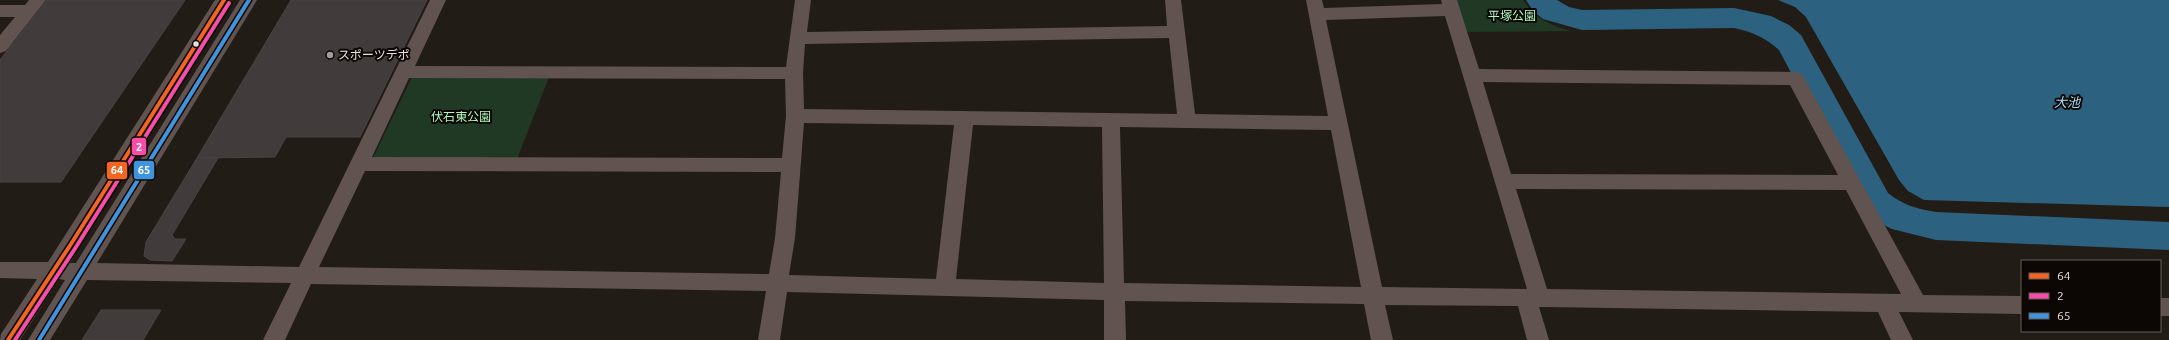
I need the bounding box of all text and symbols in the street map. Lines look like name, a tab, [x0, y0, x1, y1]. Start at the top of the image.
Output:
park label: 平塚公園	[1488, 9, 1536, 22]
unlabelled marker	[191, 39, 201, 49]
place label: スポーツデポ	[338, 48, 410, 61]
marker: スポーツデポ	[325, 50, 335, 60]
water label: 大池	[2054, 95, 2082, 109]
park label: 伏石東公園	[431, 110, 491, 123]
line badge: 2	[131, 137, 147, 156]
text: 2	[136, 141, 142, 153]
line badge: 65	[133, 160, 155, 180]
line badge: 64	[106, 161, 128, 180]
text: 64	[111, 164, 123, 176]
text: 65	[138, 164, 150, 176]
legend	[2021, 260, 2161, 332]
text: 64	[2057, 269, 2071, 282]
text: 2	[2057, 289, 2064, 302]
text: 65	[2057, 309, 2071, 322]

